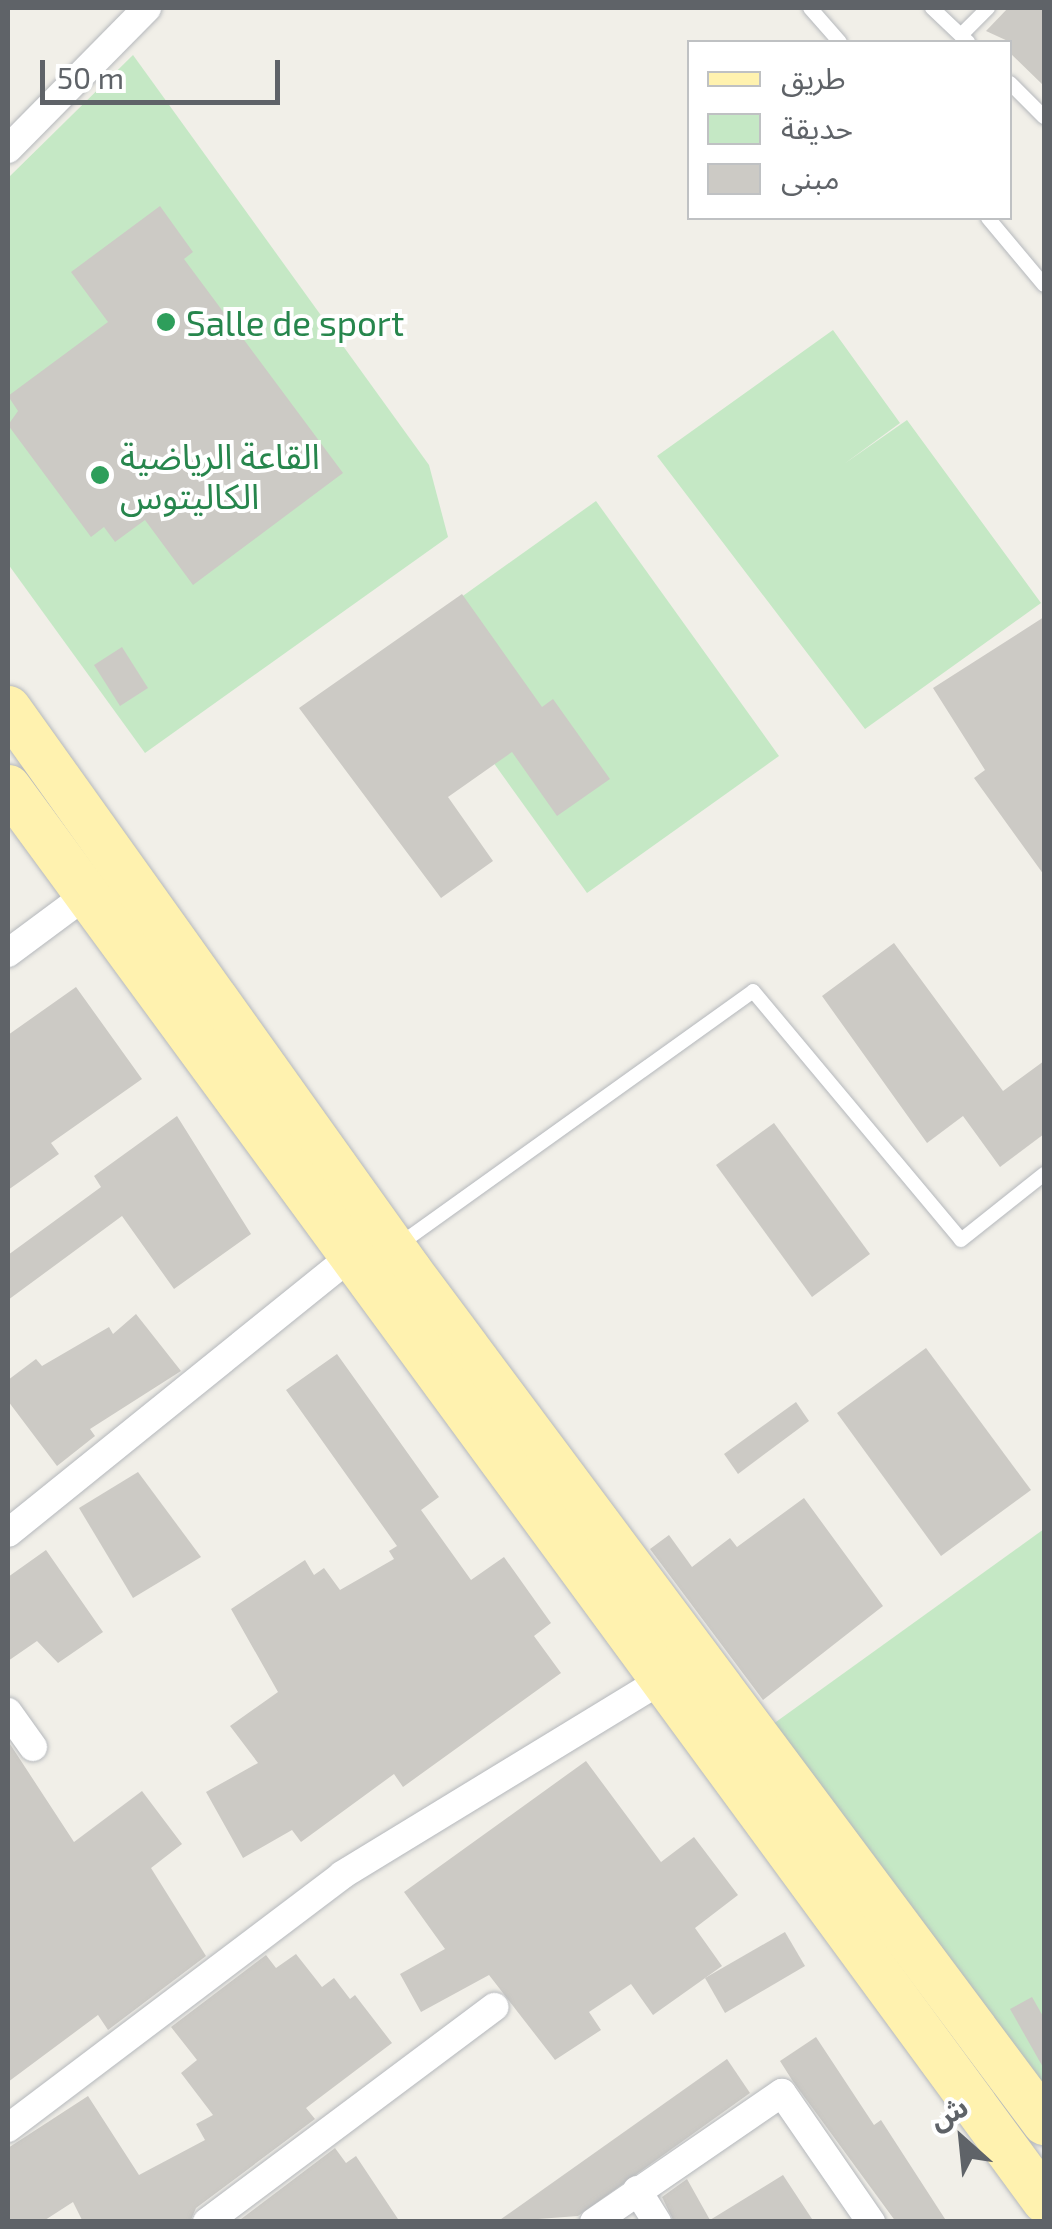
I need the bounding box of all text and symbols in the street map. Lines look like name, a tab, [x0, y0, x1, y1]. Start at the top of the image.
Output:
scale bar	[45, 40, 285, 102]
legend	[687, 40, 1012, 220]
text: 50 m	[57, 59, 124, 95]
text: طريق	[781, 59, 846, 95]
text: حديقة	[781, 109, 853, 145]
text: مبنى	[781, 159, 839, 195]
place label: Salle de sport	[186, 301, 404, 343]
marker: Salle de sport	[155, 311, 177, 333]
place label: القاعة الرياضية الكاليتوس	[120, 434, 320, 516]
marker: القاعة الرياضية الكاليتوس	[89, 464, 111, 486]
text: ش	[924, 2088, 973, 2136]
north arrow	[912, 2089, 1012, 2189]

